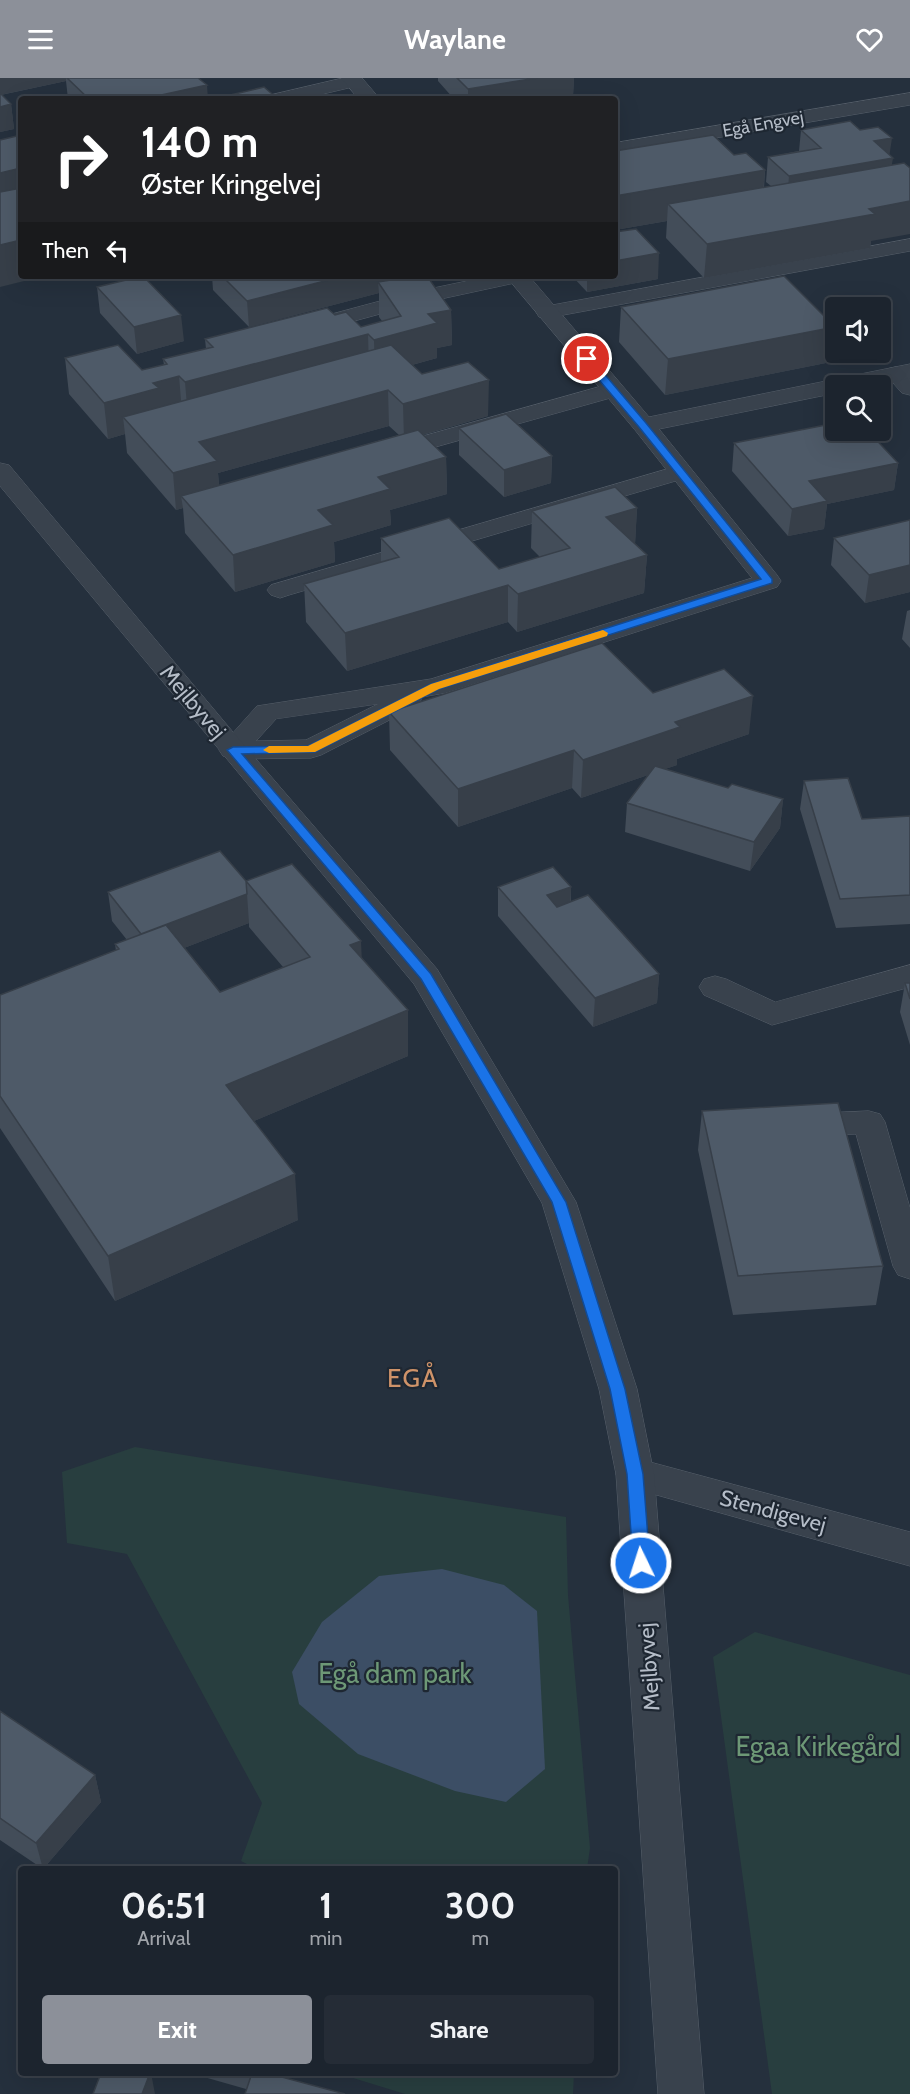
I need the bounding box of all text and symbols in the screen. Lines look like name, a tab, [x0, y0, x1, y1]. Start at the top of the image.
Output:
icon: menu	[24, 23, 57, 56]
text: Waylane	[404, 23, 506, 56]
icon: heart	[853, 23, 886, 56]
street label: Egå Engvej	[721, 106, 805, 142]
text: 140 m	[141, 116, 258, 168]
icon: right	[42, 120, 120, 198]
text: Øster Kringelvej	[141, 168, 321, 201]
icon: left	[101, 234, 134, 267]
text: Then	[42, 237, 89, 264]
map controls	[825, 297, 891, 441]
button: sound	[825, 297, 891, 363]
pin	[561, 333, 612, 384]
icon: arrive	[570, 342, 603, 375]
button: search	[825, 375, 891, 441]
street label: Mejlbyvej	[154, 659, 232, 745]
district label: EGÅ	[387, 1362, 439, 1394]
street label: Stendigevej	[717, 1484, 829, 1538]
position arrow	[609, 1531, 673, 1595]
street label: Mejlbyvej	[632, 1622, 666, 1712]
park label: Egå dam park	[318, 1657, 473, 1690]
park label: Egaa Kirkegård	[735, 1730, 901, 1763]
text: 06:51	[121, 1883, 207, 1927]
text: 1	[319, 1883, 333, 1927]
text: 300	[445, 1883, 515, 1927]
text: Arrival	[137, 1926, 190, 1950]
text: min	[310, 1926, 342, 1950]
text: m	[471, 1926, 489, 1950]
button: Exit	[42, 1995, 312, 2064]
button: Share	[324, 1995, 594, 2064]

